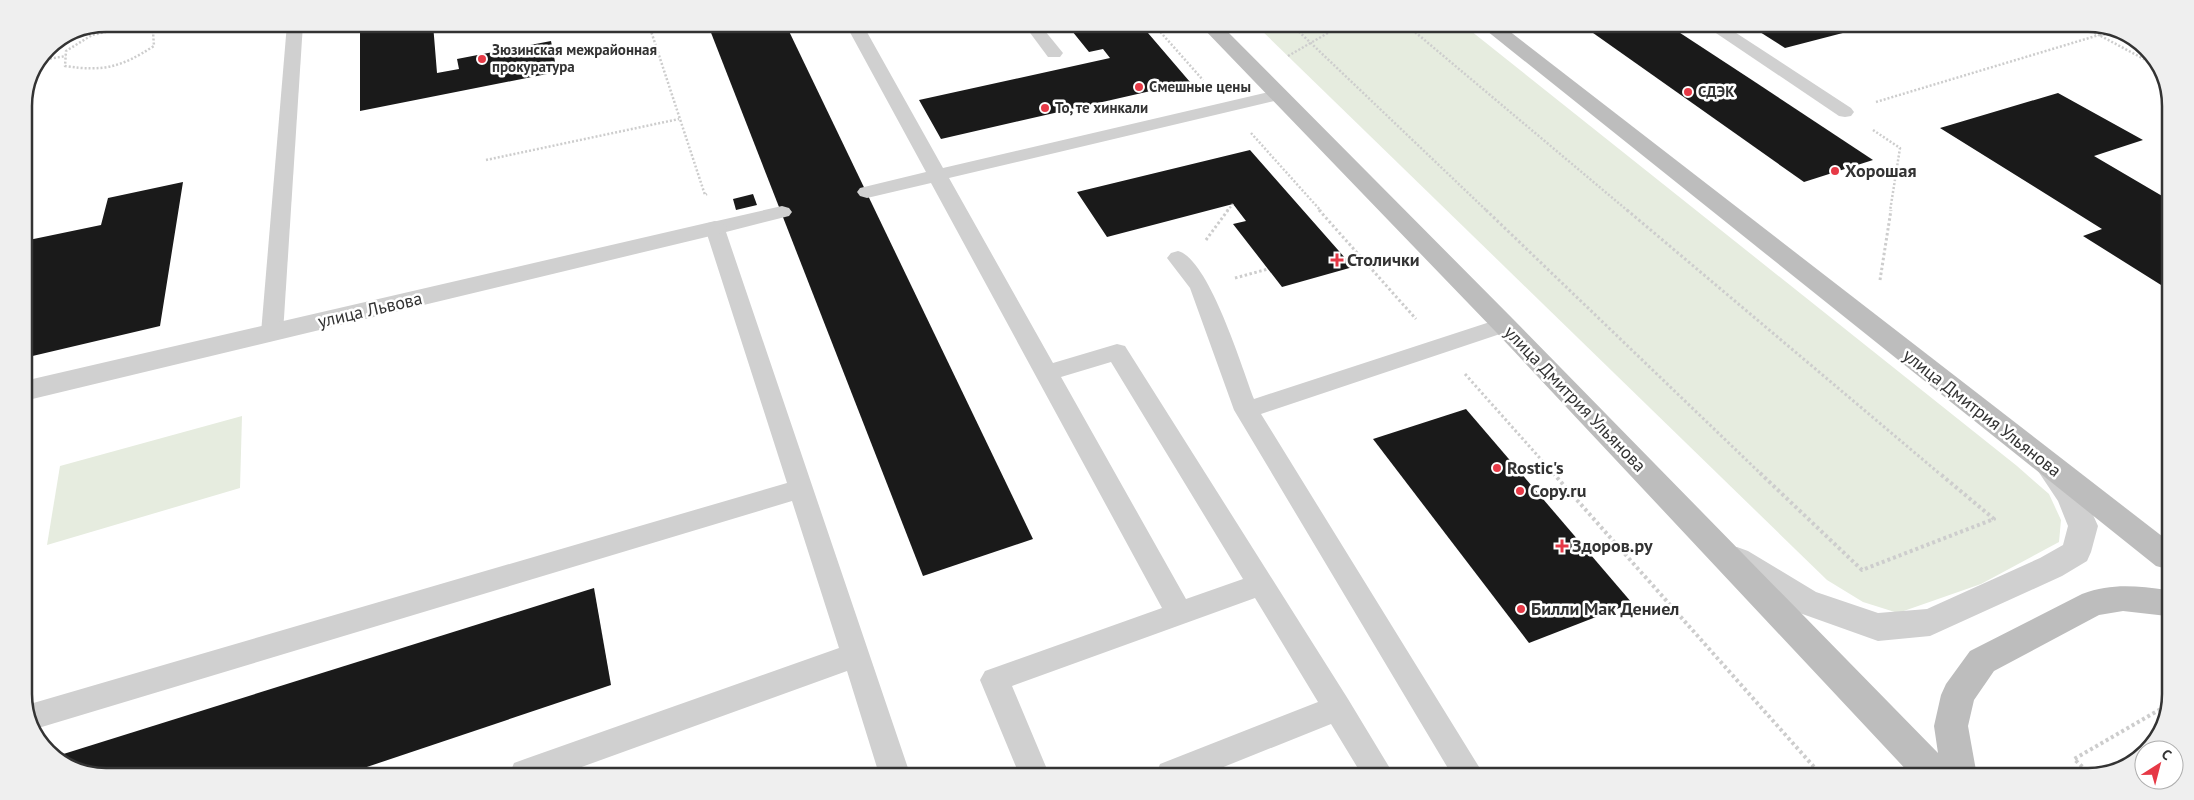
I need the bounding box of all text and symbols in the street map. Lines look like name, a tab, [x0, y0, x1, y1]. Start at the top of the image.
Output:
place label: Зюзинская межрайонная прокуратура	[492, 40, 657, 76]
marker: Зюзинская межрайонная прокуратура	[476, 53, 488, 65]
place label: Смешные цены	[1149, 77, 1251, 96]
marker: Смешные цены	[1133, 81, 1145, 93]
place label: СДЭК	[1698, 82, 1735, 101]
marker: СДЭК	[1682, 86, 1694, 98]
place label: То, те хинкали	[1055, 98, 1148, 117]
marker: То, те хинкали	[1039, 102, 1051, 114]
place label: Хорошая	[1845, 159, 1917, 182]
marker: Хорошая	[1829, 165, 1841, 177]
place label: Столички	[1347, 248, 1420, 271]
marker: Столички	[1331, 254, 1343, 266]
street label: улица Львова	[315, 286, 424, 333]
street label: улица Дмитрия Ульянова	[1499, 321, 1651, 477]
street label: улица Дмитрия Ульянова	[1898, 344, 2066, 482]
place label: Rostic's	[1507, 456, 1564, 479]
marker: Rostic's	[1491, 462, 1503, 474]
place label: Copy.ru	[1530, 479, 1586, 502]
marker: Copy.ru	[1514, 485, 1526, 497]
place label: Здоров.ру	[1572, 534, 1653, 557]
marker: Здоров.ру	[1556, 540, 1568, 552]
place label: Билли Мак Дениел	[1531, 597, 1679, 620]
marker: Билли Мак Дениел	[1515, 603, 1527, 615]
north arrow	[2134, 740, 2184, 790]
text: С	[2158, 745, 2175, 764]

